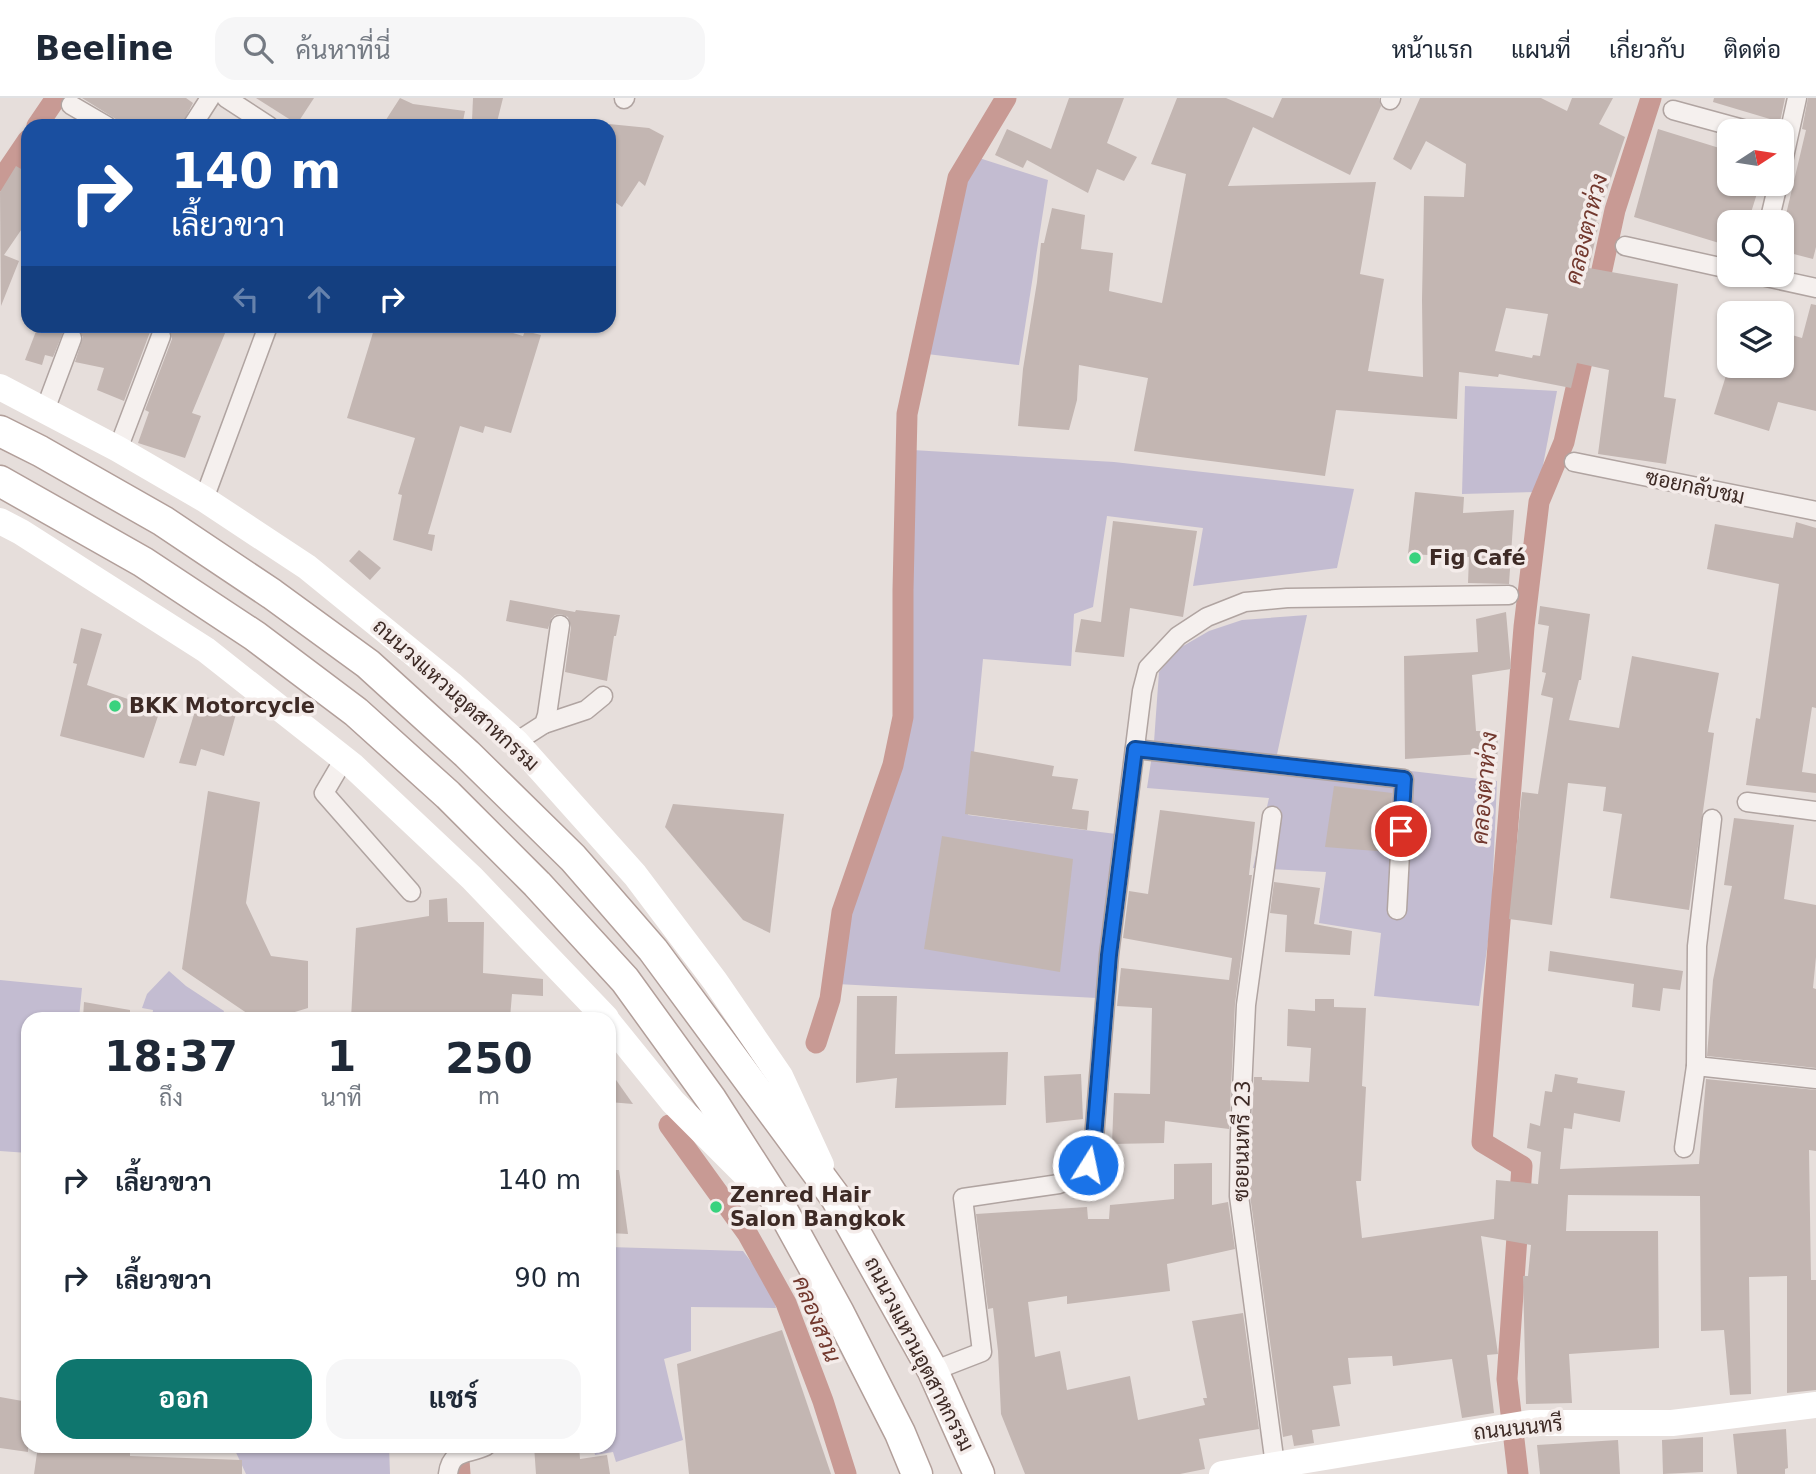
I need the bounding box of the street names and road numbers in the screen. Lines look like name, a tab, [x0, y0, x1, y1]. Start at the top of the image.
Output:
street label: ซอยกลับชม	[1643, 465, 1747, 509]
street label: ถนนวงแหวนอุตสาหกรรม	[367, 614, 544, 777]
street label: ซอยนนทรี 23	[1228, 1080, 1255, 1202]
street label: ถนนวงแหวนอุตสาหกรรม	[858, 1253, 978, 1456]
street label: ถนนนนทรี	[1472, 1410, 1564, 1445]

